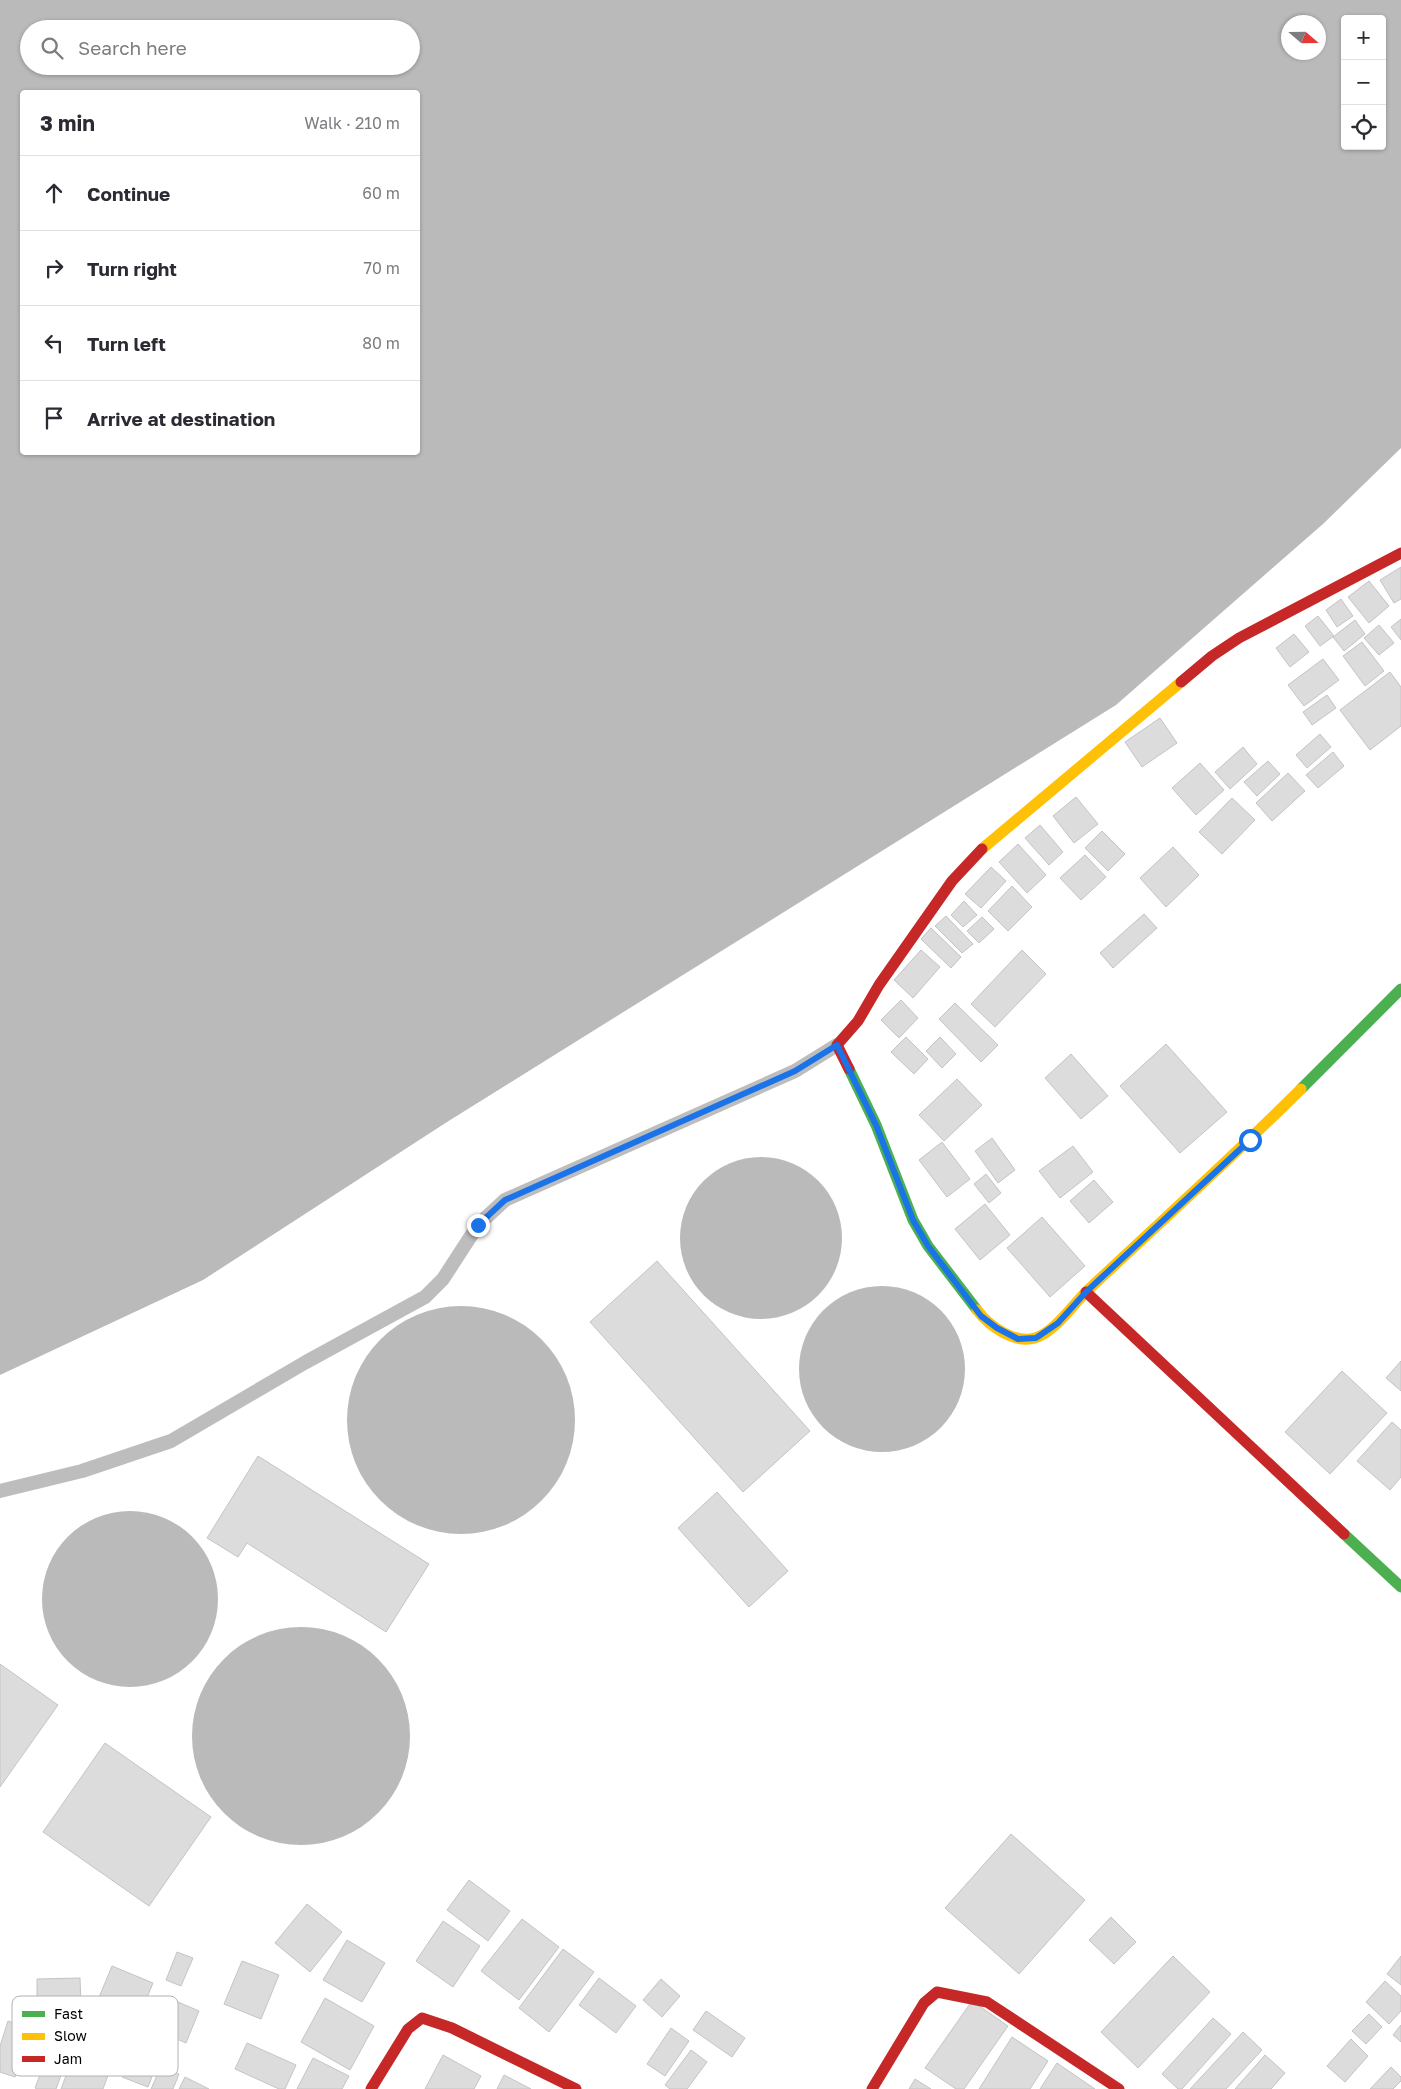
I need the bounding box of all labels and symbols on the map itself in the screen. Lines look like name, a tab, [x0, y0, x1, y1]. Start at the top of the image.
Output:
north arrow	[1281, 15, 1326, 60]
route start	[1239, 1129, 1262, 1152]
route end	[467, 1214, 490, 1237]
legend	[12, 1996, 178, 2076]
text: Fast	[54, 2005, 83, 2022]
text: Slow	[54, 2027, 87, 2044]
text: Jam	[54, 2050, 82, 2067]

